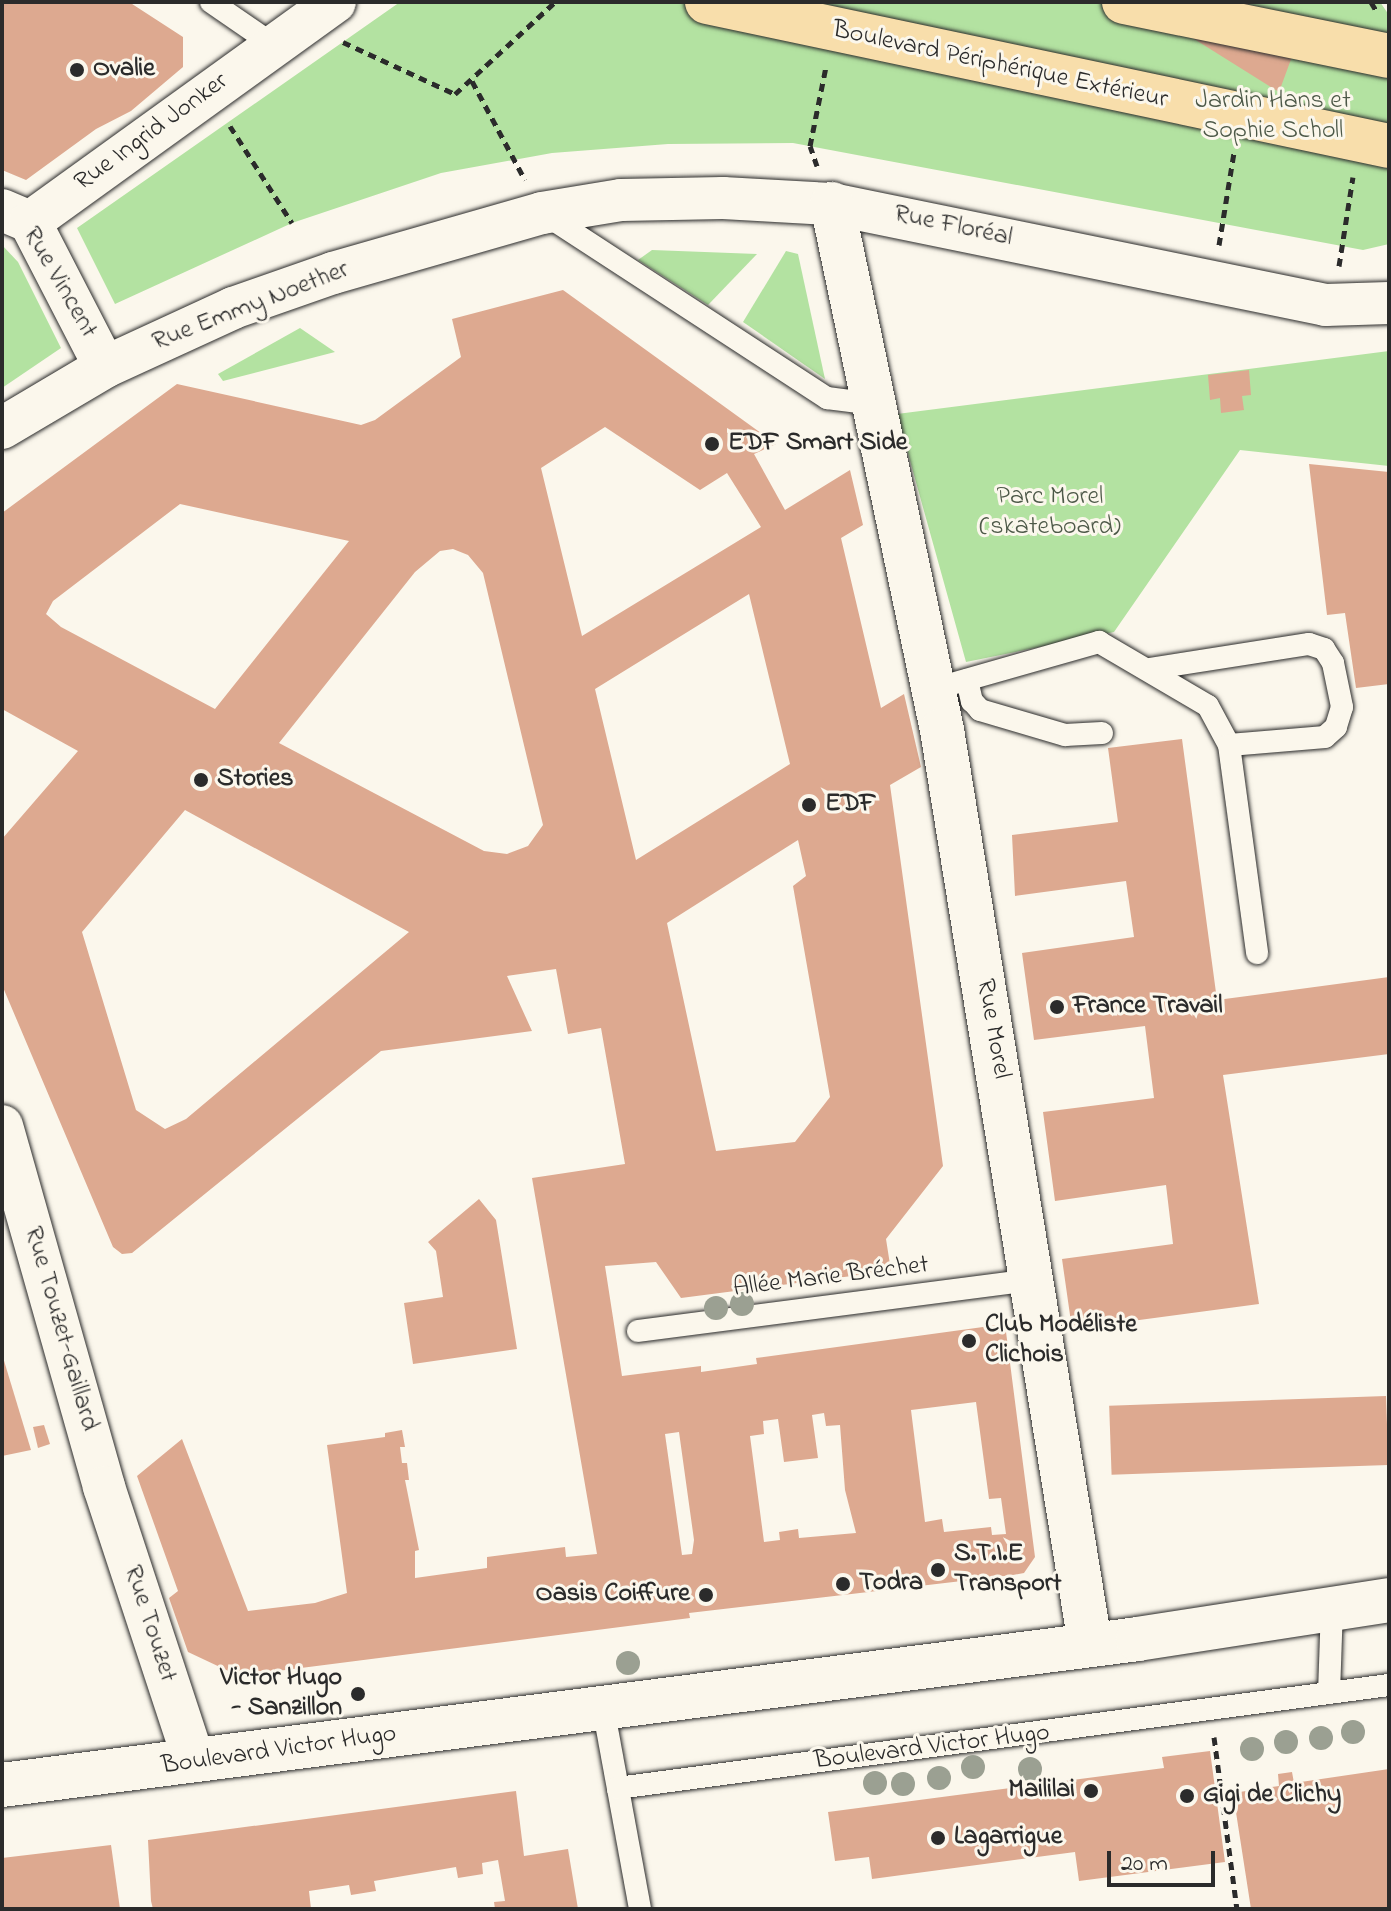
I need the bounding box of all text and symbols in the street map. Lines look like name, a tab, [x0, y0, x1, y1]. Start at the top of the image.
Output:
street label: Boulevard Périphérique Extérieur	[830, 15, 1170, 117]
place label: Ovalie	[93, 54, 155, 86]
marker: Ovalie	[68, 61, 86, 79]
street label: Rue Ingrid Jonker	[69, 67, 235, 199]
park label: Jardin Hans et Sophie Scholl	[1195, 86, 1351, 148]
street label: Rue Floréal	[891, 199, 1015, 255]
street label: Rue Vincent	[15, 222, 103, 344]
street label: Rue Emmy Noether	[148, 255, 354, 359]
place label: EDF Smart Side	[728, 428, 908, 460]
marker: EDF Smart Side	[703, 435, 721, 453]
park label: Parc Morel (skateboard)	[979, 482, 1121, 544]
place label: Stories	[217, 764, 294, 796]
marker: Stories	[192, 771, 210, 789]
place label: EDF	[825, 789, 876, 821]
marker: EDF	[800, 796, 818, 814]
street label: Rue Morel	[968, 977, 1016, 1081]
place label: France Travail	[1073, 991, 1222, 1023]
marker: France Travail	[1048, 998, 1066, 1016]
street label: Rue Touzet-Gaillard	[16, 1223, 104, 1435]
street label: Allée Marie Bréchet	[731, 1251, 931, 1305]
place label: Club Modéliste Clichois	[985, 1310, 1137, 1372]
marker: Club Modéliste Clichois	[960, 1332, 978, 1350]
place label: S.T.I.E Transport	[954, 1539, 1062, 1600]
marker: S.T.I.E Transport	[929, 1561, 947, 1579]
street label: Rue Touzet	[116, 1562, 182, 1686]
place label: Todra	[859, 1568, 923, 1600]
marker: Todra	[834, 1575, 852, 1593]
place label: Oasis Coiffure	[536, 1579, 690, 1611]
marker: Oasis Coiffure	[697, 1586, 715, 1604]
place label: Victor Hugo - Sanzillon	[220, 1663, 342, 1724]
marker: Victor Hugo - Sanzillon	[349, 1685, 367, 1703]
street label: Boulevard Victor Hugo	[813, 1718, 1051, 1778]
street label: Boulevard Victor Hugo	[160, 1719, 398, 1783]
place label: Maililai	[1008, 1775, 1075, 1807]
place label: Gigi de Clichy	[1203, 1780, 1341, 1812]
marker: Maililai	[1082, 1782, 1100, 1800]
marker: Gigi de Clichy	[1178, 1787, 1196, 1805]
place label: Lagarrigue	[954, 1822, 1062, 1854]
marker: Lagarrigue	[929, 1829, 947, 1847]
scale bar	[1111, 1835, 1219, 1885]
text: 20 m	[1121, 1847, 1168, 1882]

